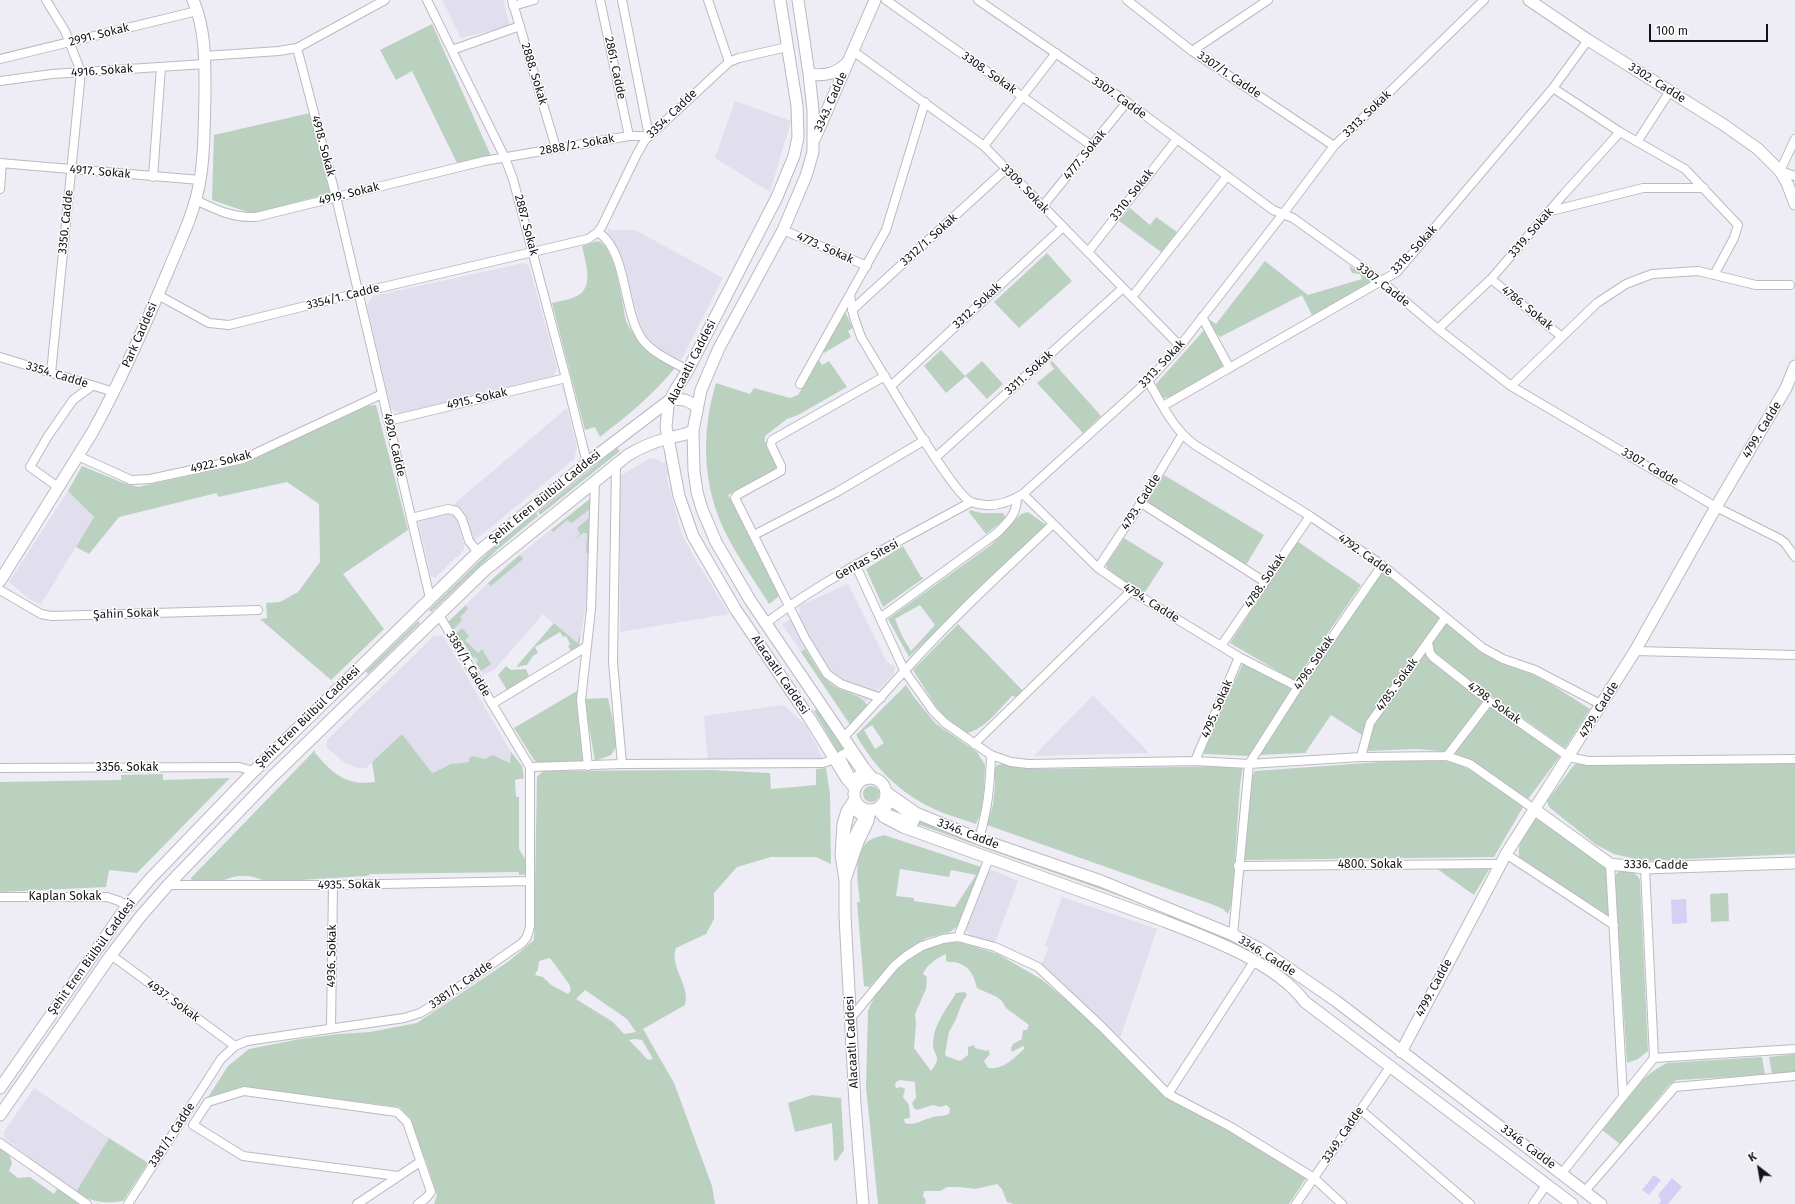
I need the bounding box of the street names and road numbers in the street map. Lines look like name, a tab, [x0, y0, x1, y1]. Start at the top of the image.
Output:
street label: 2991. Sokak	[67, 21, 131, 49]
street label: 2861. Cadde	[601, 35, 629, 101]
street label: 2888. Sokak	[518, 41, 550, 107]
street label: 3307/1. Cadde	[1194, 48, 1264, 102]
street label: 3308. Sokak	[959, 49, 1019, 97]
street label: 3302. Cadde	[1626, 60, 1688, 106]
street label: 4916. Sokak	[71, 62, 133, 80]
street label: 3343. Cadde	[811, 70, 851, 134]
street label: 3307. Cadde	[1089, 74, 1149, 122]
street label: 3354. Cadde	[644, 86, 700, 142]
street label: 3313. Sokak	[1340, 88, 1394, 140]
street label: 4918. Sokak	[308, 114, 338, 178]
street label: 4777. Sokak	[1060, 127, 1110, 183]
street label: 2888/2. Sokak	[538, 131, 616, 159]
street label: 3309. Sokak	[998, 161, 1052, 217]
street label: 4917. Sokak	[69, 162, 131, 182]
street label: 3310. Sokak	[1107, 166, 1157, 224]
street label: 4919. Sokak	[317, 180, 381, 208]
street label: 3350. Cadde	[55, 189, 77, 255]
street label: 2887. Sokak	[511, 193, 541, 257]
street label: 3319. Sokak	[1505, 205, 1557, 261]
street label: 3312/1. Sokak	[898, 211, 960, 269]
street label: 3318. Sokak	[1388, 223, 1440, 277]
street label: 4773. Sokak	[794, 229, 856, 267]
street label: 3307. Cadde	[1353, 260, 1413, 310]
street label: 3312. Sokak	[950, 280, 1004, 332]
street label: 3354/1. Cadde	[305, 281, 381, 313]
street label: 4786. Sokak	[1498, 283, 1556, 333]
street label: Park Caddesi	[119, 300, 161, 370]
street label: Alacaatlı Caddesi	[665, 317, 719, 407]
street label: 3313. Sokak	[1136, 337, 1188, 391]
street label: 3311. Sokak	[1002, 348, 1056, 398]
street label: 3354. Cadde	[24, 359, 90, 391]
street label: 4915. Sokak	[445, 385, 509, 413]
street label: 4799. Cadde	[1739, 399, 1785, 461]
street label: 4920. Cadde	[380, 412, 408, 478]
street label: 3307. Cadde	[1619, 445, 1681, 489]
street label: 4922. Sokak	[189, 447, 253, 477]
street label: Şehit Eren Bülbül Caddesi	[486, 447, 604, 547]
street label: 4793. Cadde	[1118, 471, 1164, 533]
street label: 4792. Cadde	[1335, 531, 1395, 579]
street label: Gentas Sitesi	[833, 537, 901, 583]
street label: 4788. Sokak	[1242, 551, 1288, 611]
street label: 4794. Cadde	[1120, 580, 1182, 626]
street label: Şahin Sokak	[93, 606, 159, 622]
street label: 3381/1. Cadde	[443, 628, 493, 700]
street label: Alacaatlı Caddesi	[748, 633, 812, 717]
street label: 4796. Sokak	[1291, 633, 1337, 693]
street label: 4785. Sokak	[1373, 656, 1421, 714]
street label: Şehit Eren Bülbül Caddesi	[253, 663, 363, 771]
street label: 4795. Sokak	[1198, 678, 1236, 740]
street label: 4798. Sokak	[1465, 679, 1523, 727]
street label: 4799. Cadde	[1576, 679, 1622, 741]
street label: 3356. Sokak	[96, 761, 158, 775]
street label: 3346. Cadde	[935, 816, 1001, 852]
street label: 3336. Cadde	[1624, 857, 1688, 873]
street label: 4800. Sokak	[1338, 858, 1402, 872]
street label: 4935. Sokak	[318, 877, 380, 893]
street label: Kaplan Sokak	[28, 890, 102, 904]
street label: Şehit Eren Bülbül Caddesi	[45, 896, 139, 1018]
street label: 4936. Sokak	[324, 924, 340, 988]
street label: 3346. Cadde	[1236, 933, 1298, 979]
street label: 4799. Cadde	[1413, 956, 1455, 1020]
street label: 3381/1. Cadde	[426, 958, 496, 1012]
street label: 4937. Sokak	[144, 977, 202, 1025]
street label: Alacaatlı Caddesi	[842, 995, 862, 1089]
street label: 3381/1. Cadde	[146, 1100, 198, 1170]
street label: 3349. Cadde	[1319, 1104, 1367, 1166]
street label: 3346. Cadde	[1498, 1122, 1558, 1172]

